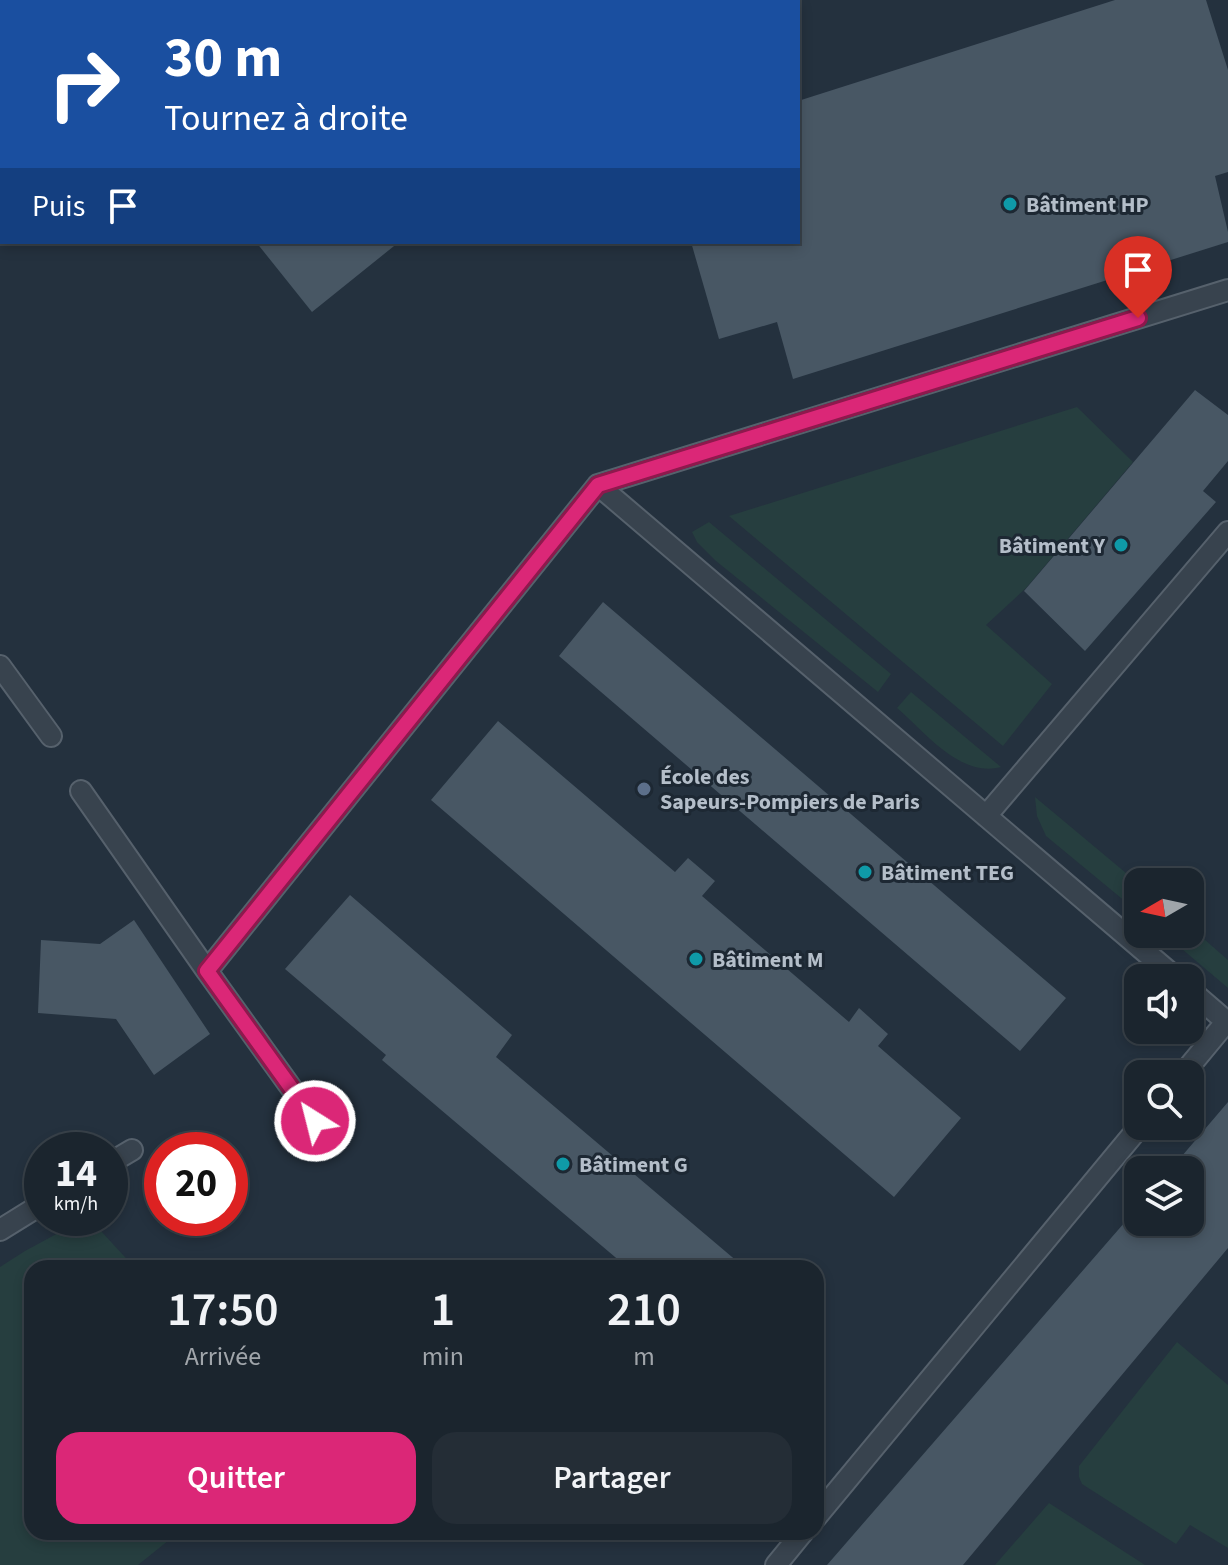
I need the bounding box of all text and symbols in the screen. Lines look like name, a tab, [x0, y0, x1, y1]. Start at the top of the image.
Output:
text: 30 m	[164, 19, 282, 98]
icon: right	[32, 32, 136, 136]
text: Tournez à droite	[164, 93, 408, 144]
icon: arrive	[101, 184, 145, 228]
text: Puis	[32, 185, 85, 228]
place label: Bâtiment HP	[1026, 189, 1149, 221]
marker: Bâtiment HP	[1001, 195, 1019, 213]
pin	[1104, 236, 1172, 318]
icon: arrive	[1116, 248, 1160, 292]
place label: Bâtiment Y	[999, 530, 1105, 562]
marker: Bâtiment Y	[1112, 536, 1130, 554]
place label: École des Sapeurs-Pompiers de Paris	[660, 761, 920, 818]
marker: École des Sapeurs-Pompiers de Paris	[635, 780, 653, 798]
place label: Bâtiment TEG	[881, 857, 1014, 889]
marker: Bâtiment TEG	[856, 863, 874, 881]
north arrow	[1124, 868, 1204, 948]
map controls	[1124, 868, 1204, 1236]
place label: Bâtiment M	[712, 944, 823, 976]
marker: Bâtiment M	[687, 950, 705, 968]
button: sound	[1124, 964, 1204, 1044]
button: search	[1124, 1060, 1204, 1140]
position arrow	[273, 1079, 357, 1163]
speed limit sign: 20	[144, 1132, 248, 1236]
text: 14	[55, 1145, 97, 1202]
place label: Bâtiment G	[579, 1149, 688, 1181]
marker: Bâtiment G	[554, 1155, 572, 1173]
button: layers	[1124, 1156, 1204, 1236]
text: km/h	[54, 1190, 98, 1218]
text: 17:50	[167, 1276, 279, 1344]
text: 1	[431, 1276, 455, 1344]
text: 210	[607, 1276, 681, 1344]
text: Arrivée	[185, 1338, 261, 1375]
text: min	[422, 1338, 464, 1375]
text: m	[633, 1338, 655, 1375]
button: Quitter	[56, 1432, 416, 1524]
button: Partager	[432, 1432, 792, 1524]

